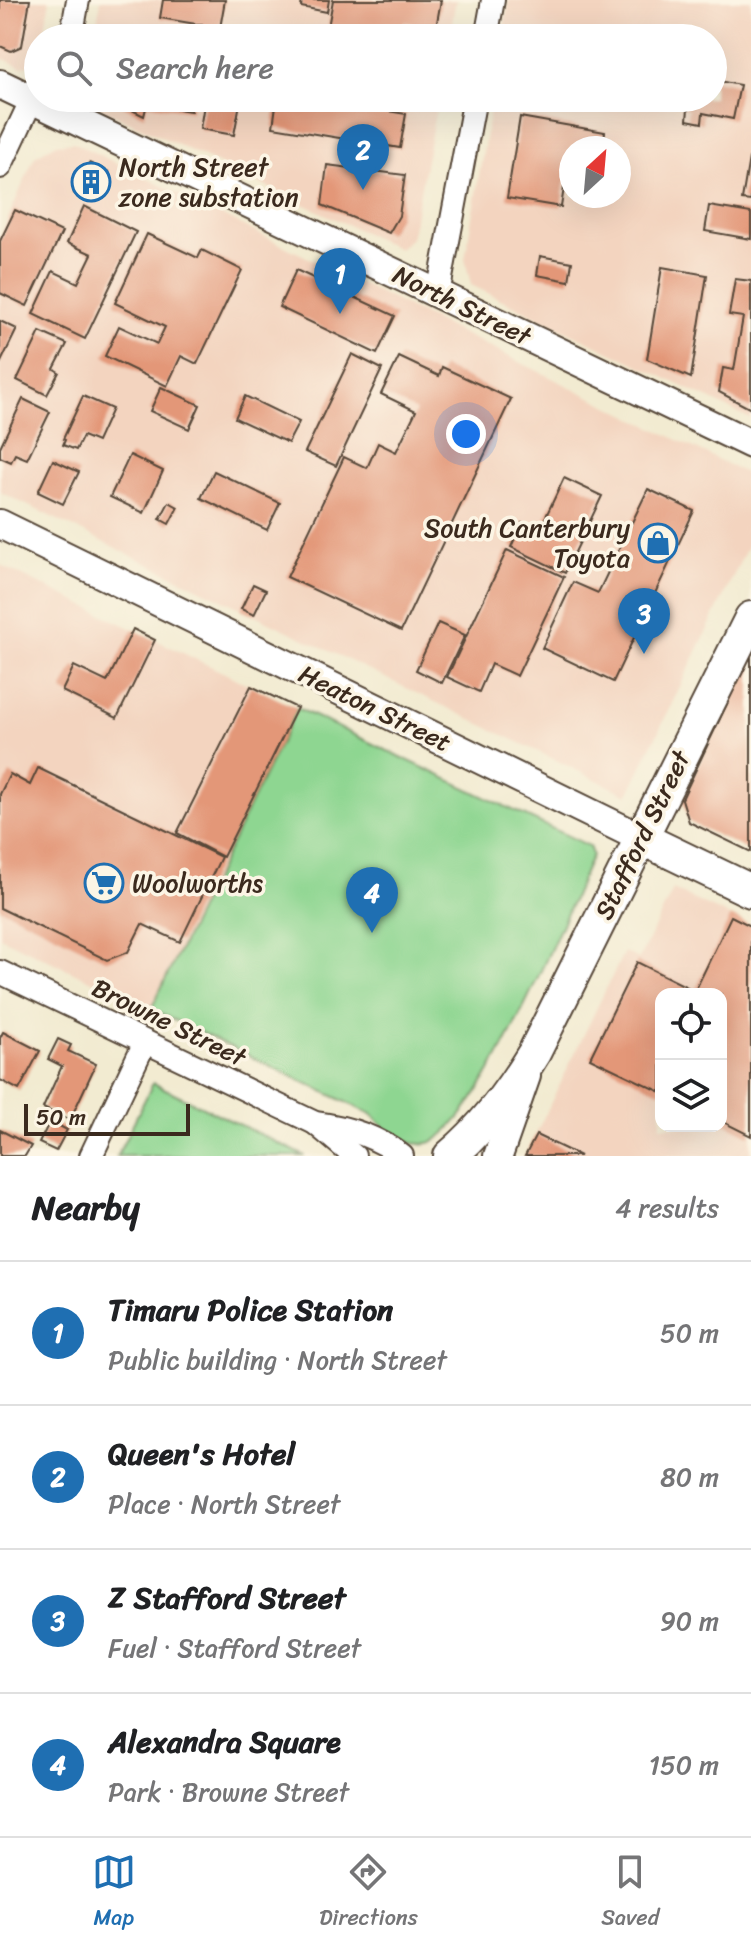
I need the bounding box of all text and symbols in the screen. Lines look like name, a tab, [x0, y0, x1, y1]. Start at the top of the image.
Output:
search box	[24, 24, 727, 112]
text: Search here	[116, 41, 274, 95]
icon: search	[52, 46, 96, 90]
pin: 2	[337, 124, 389, 190]
north arrow	[559, 136, 631, 208]
place label: North Street zone substation	[118, 144, 298, 220]
building icon: North Street zone substation	[70, 161, 112, 203]
pin: 1	[314, 248, 366, 314]
street label: North Street	[385, 252, 540, 359]
your location	[446, 414, 486, 454]
place label: South Canterbury Toyota	[424, 505, 630, 581]
shop icon: South Canterbury Toyota	[637, 522, 679, 564]
pin: 3	[618, 588, 670, 654]
street label: Heaton Street	[291, 651, 459, 765]
street label: Stafford Street	[581, 741, 704, 928]
place label: Woolworths	[132, 860, 263, 906]
supermarket icon: Woolworths	[83, 862, 125, 904]
pin: 4	[346, 867, 398, 933]
street label: Browne Street	[84, 965, 256, 1080]
map controls	[655, 988, 727, 1132]
button: locate	[655, 988, 727, 1060]
button: layers	[655, 1060, 727, 1132]
text: 50 m	[36, 1098, 86, 1137]
scale bar	[24, 1100, 190, 1136]
text: Nearby	[32, 1178, 140, 1238]
text: 4 results	[615, 1185, 719, 1231]
text: Timaru Police Station	[108, 1283, 393, 1337]
text: 1	[52, 1310, 64, 1356]
text: 50 m	[660, 1310, 719, 1356]
text: Public building · North Street	[108, 1337, 447, 1383]
text: Queen's Hotel	[108, 1427, 295, 1481]
text: 2	[50, 1454, 66, 1500]
text: 80 m	[660, 1454, 719, 1500]
text: Place · North Street	[108, 1481, 340, 1527]
text: Z Stafford Street	[108, 1571, 346, 1625]
text: 3	[51, 1598, 65, 1644]
text: 90 m	[660, 1598, 719, 1644]
text: Fuel · Stafford Street	[108, 1625, 361, 1671]
text: Alexandra Square	[108, 1715, 341, 1769]
text: 4	[50, 1742, 66, 1788]
text: 150 m	[649, 1742, 719, 1788]
text: Park · Browne Street	[108, 1769, 349, 1815]
tab: Map	[92, 1850, 136, 1937]
tab: Directions	[319, 1850, 418, 1937]
tab: Saved	[601, 1850, 659, 1937]

